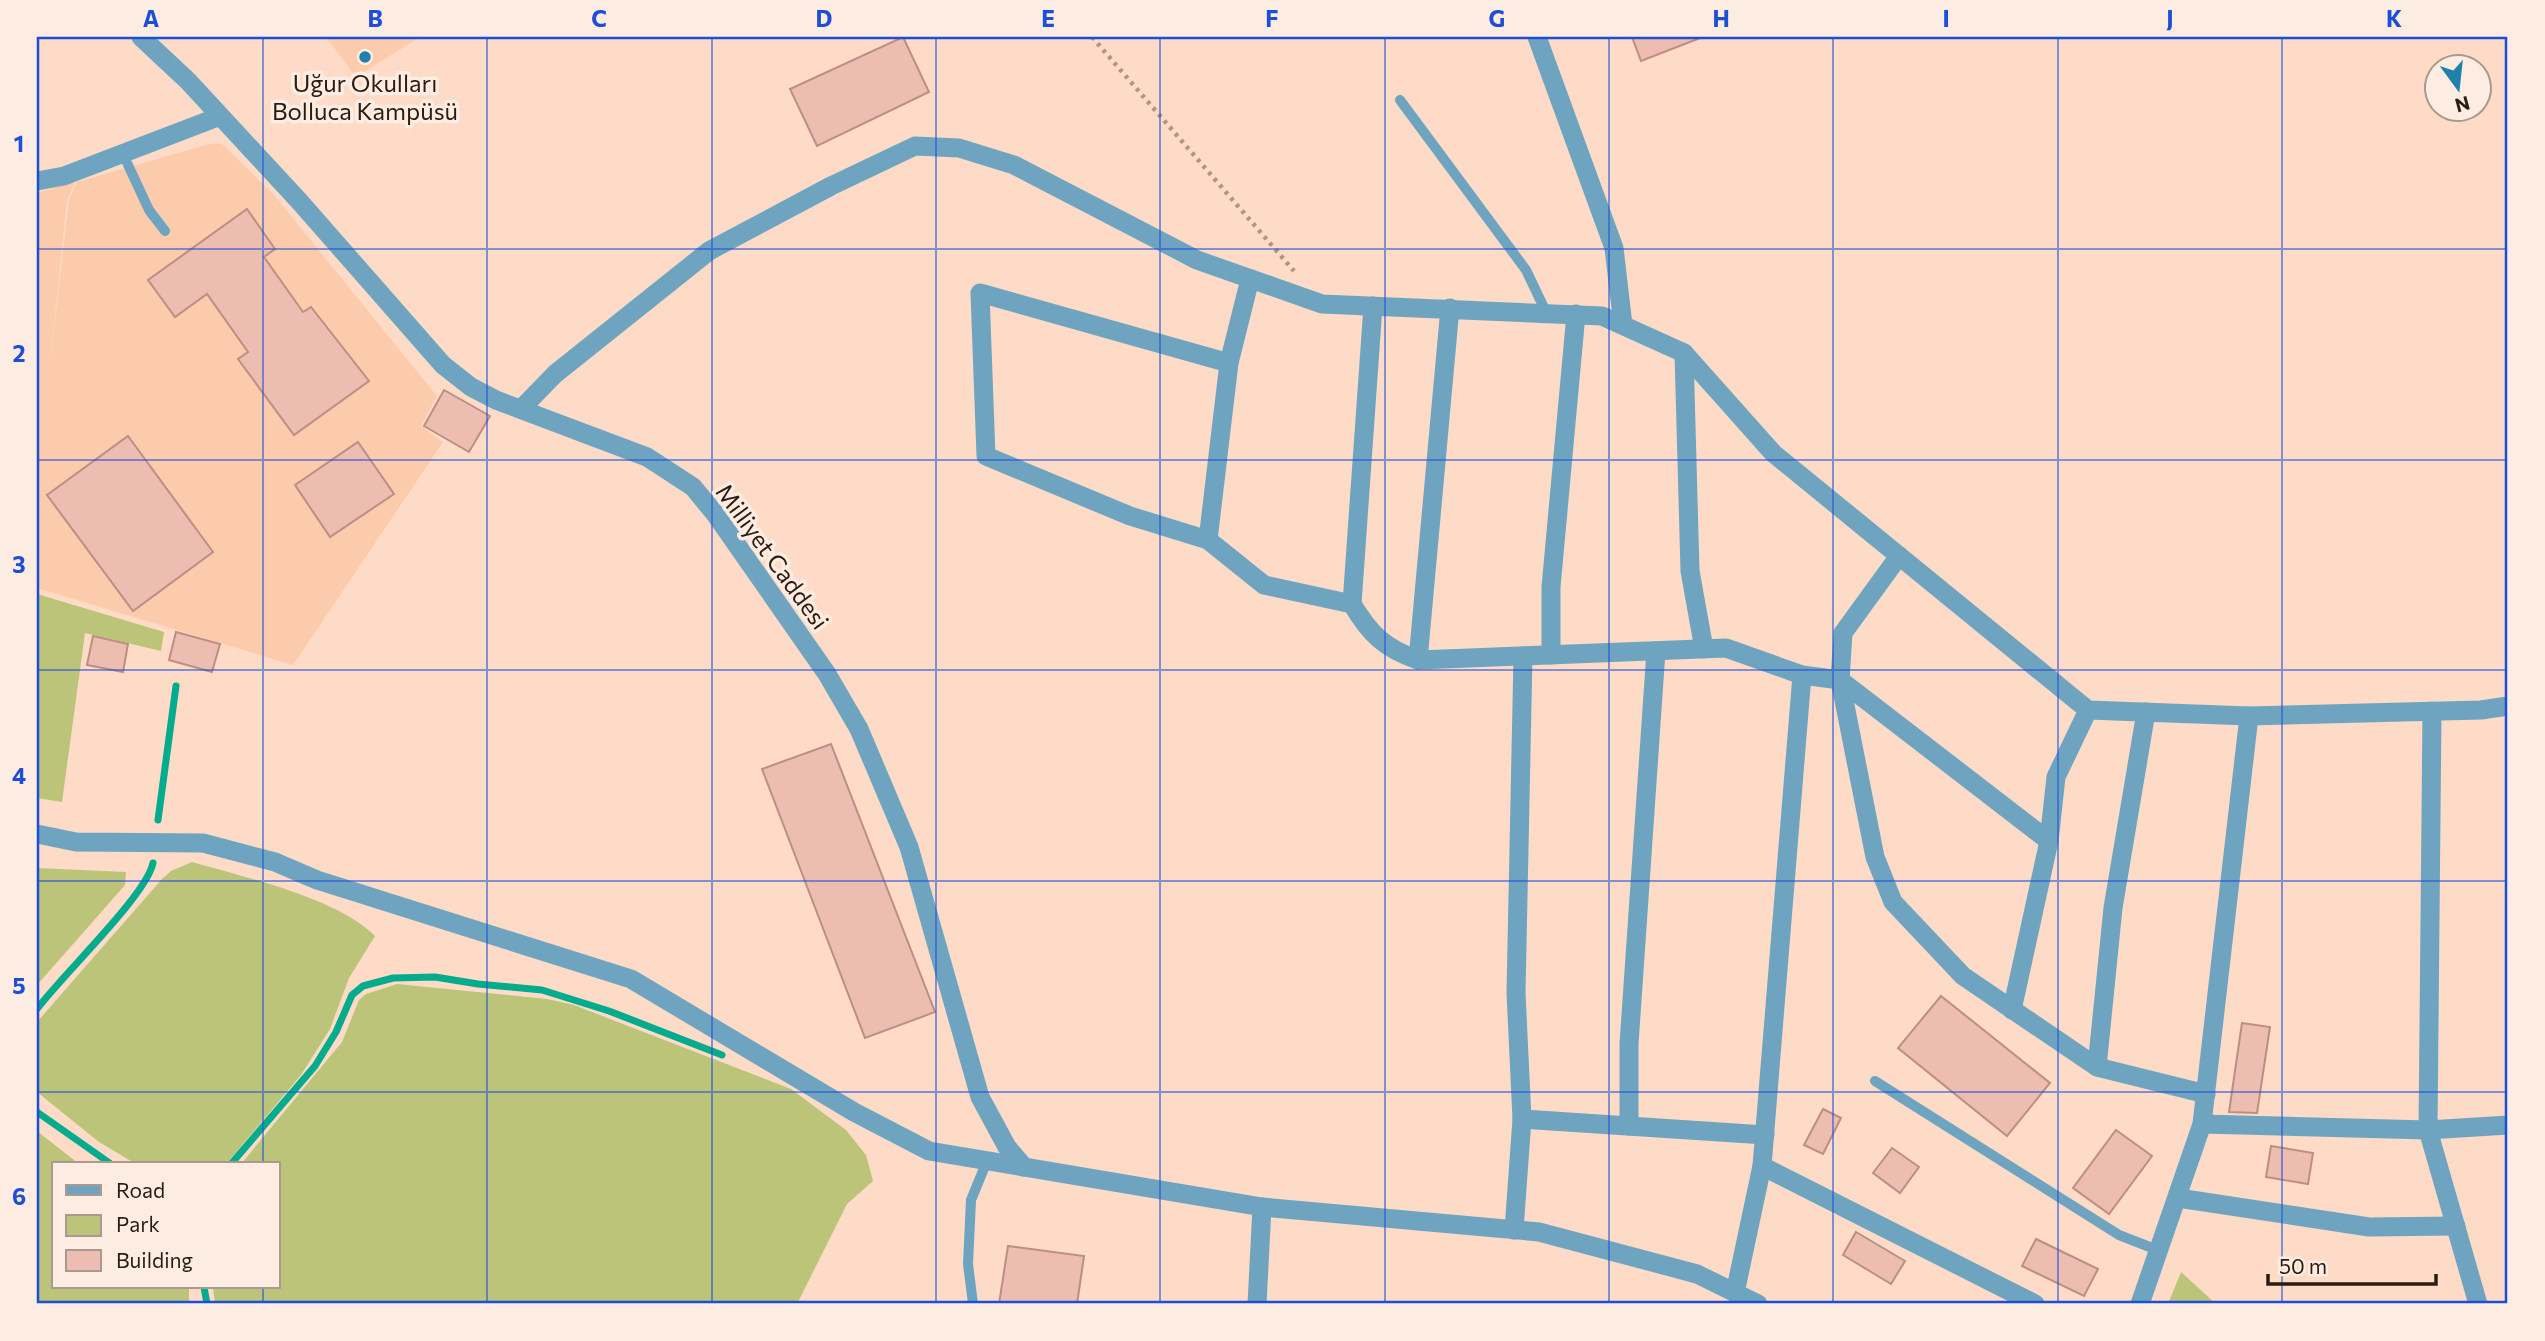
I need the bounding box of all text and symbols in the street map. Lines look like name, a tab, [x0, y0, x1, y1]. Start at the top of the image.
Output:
text: A	[143, 4, 160, 32]
text: B	[367, 4, 383, 32]
text: C	[591, 4, 607, 32]
text: D	[816, 4, 833, 32]
text: E	[1041, 4, 1055, 32]
text: F	[1265, 4, 1279, 32]
text: G	[1489, 4, 1505, 32]
text: H	[1712, 4, 1730, 32]
text: I	[1942, 4, 1950, 32]
text: J	[2166, 4, 2174, 32]
text: K	[2386, 4, 2402, 32]
marker: Uğur Okulları Bolluca Kampüsü	[357, 49, 373, 65]
north arrow	[2422, 52, 2492, 122]
place label: Uğur Okulları Bolluca Kampüsü	[272, 68, 458, 125]
text: N	[2453, 92, 2472, 118]
text: 1	[14, 129, 24, 157]
text: 2	[12, 339, 26, 367]
street label: Milliyet Caddesi	[710, 478, 836, 634]
text: 3	[12, 550, 26, 578]
text: 4	[12, 761, 26, 789]
text: 5	[12, 971, 26, 999]
legend	[52, 1162, 280, 1288]
text: Road	[116, 1177, 165, 1202]
text: 6	[12, 1182, 26, 1210]
text: Park	[116, 1211, 160, 1236]
scale bar	[2268, 1243, 2436, 1287]
text: Building	[116, 1247, 193, 1272]
text: 50 m	[2279, 1253, 2327, 1278]

